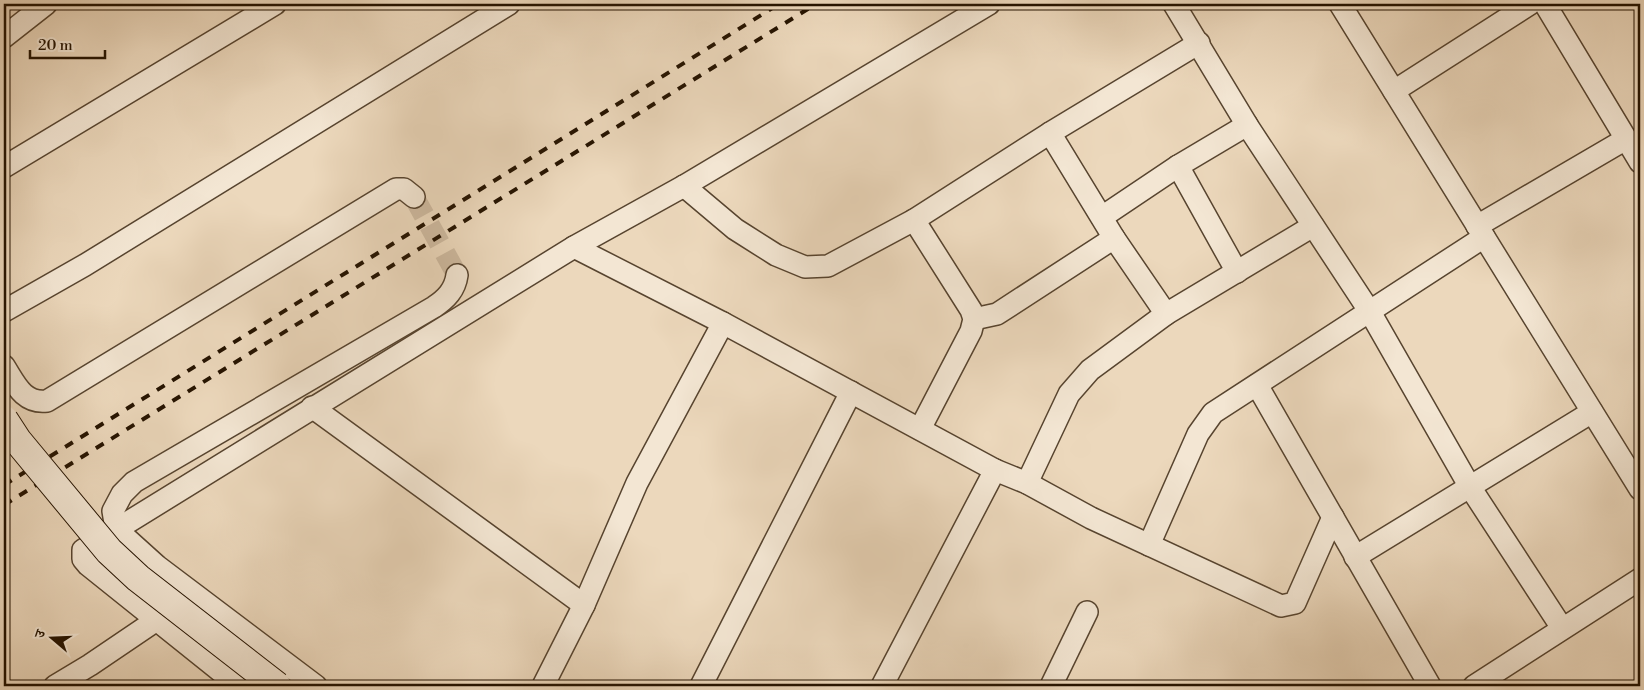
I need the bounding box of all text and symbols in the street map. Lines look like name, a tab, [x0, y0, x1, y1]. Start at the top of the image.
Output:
scale bar	[30, 28, 105, 60]
text: 20 m	[38, 36, 73, 55]
north arrow	[28, 612, 78, 662]
text: उ	[31, 627, 51, 641]

